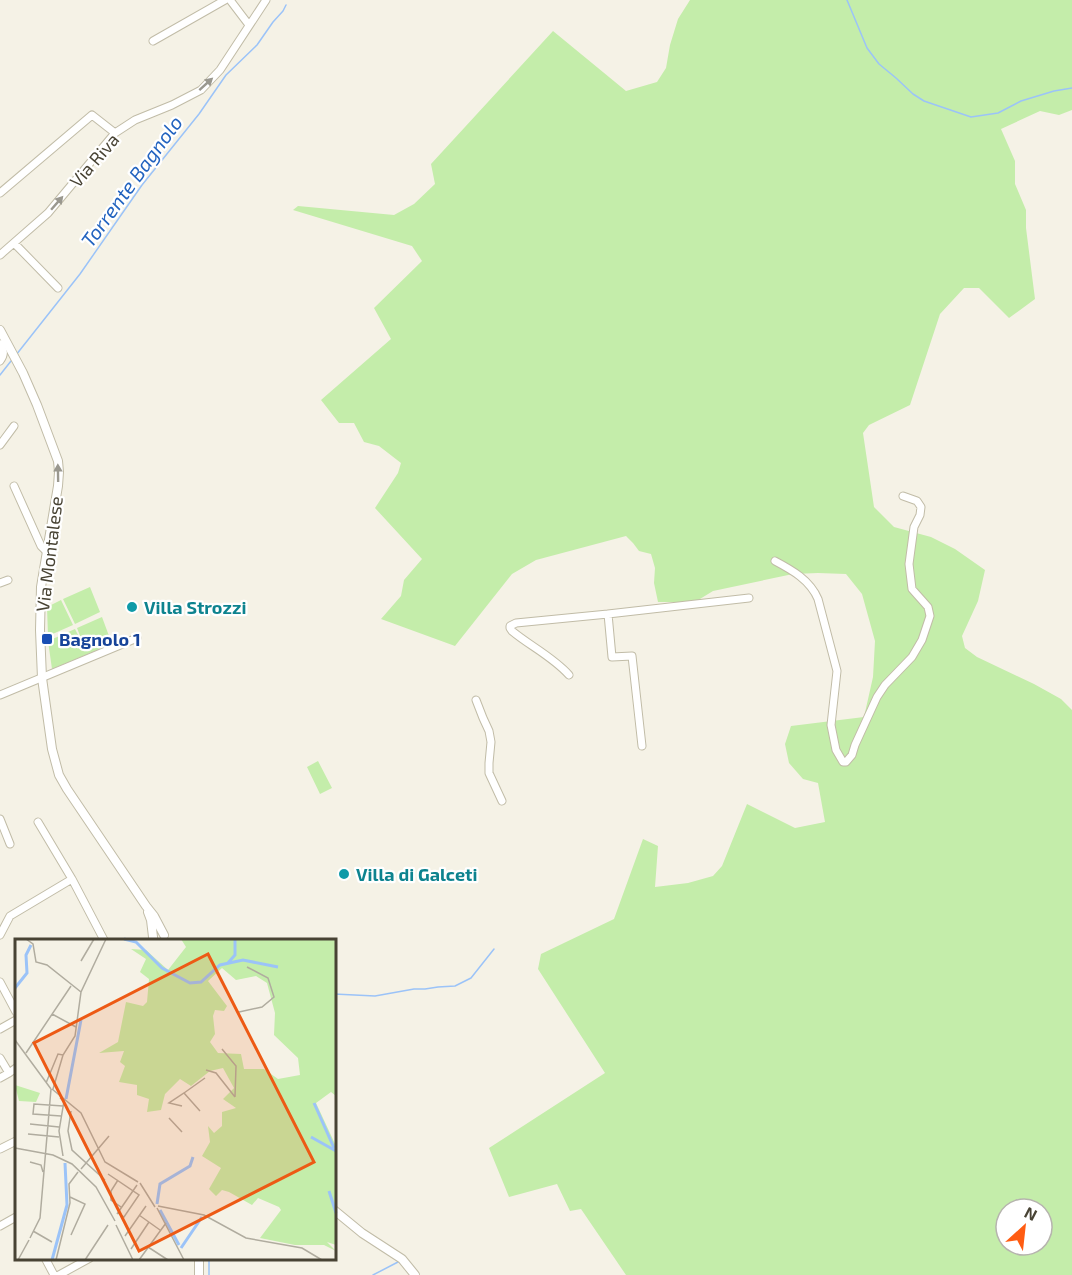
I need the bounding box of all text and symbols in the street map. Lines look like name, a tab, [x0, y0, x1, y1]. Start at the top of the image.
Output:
one-way arrow	[198, 77, 213, 91]
water label: Torrente Bagnolo	[75, 111, 187, 251]
street label: Via Riva	[65, 129, 123, 191]
one-way arrow	[50, 195, 63, 211]
one-way arrow	[53, 464, 63, 483]
street label: Via Montalese	[31, 495, 67, 613]
place label: Villa Strozzi	[144, 596, 246, 618]
marker: Villa Strozzi	[125, 600, 139, 614]
place label: Bagnolo 1	[59, 628, 141, 650]
marker: Bagnolo 1	[40, 632, 54, 646]
place label: Villa di Galceti	[356, 863, 477, 885]
marker: Villa di Galceti	[337, 867, 351, 881]
inset map	[15, 939, 336, 1260]
north arrow	[994, 1197, 1054, 1257]
text: N	[1022, 1202, 1041, 1224]

